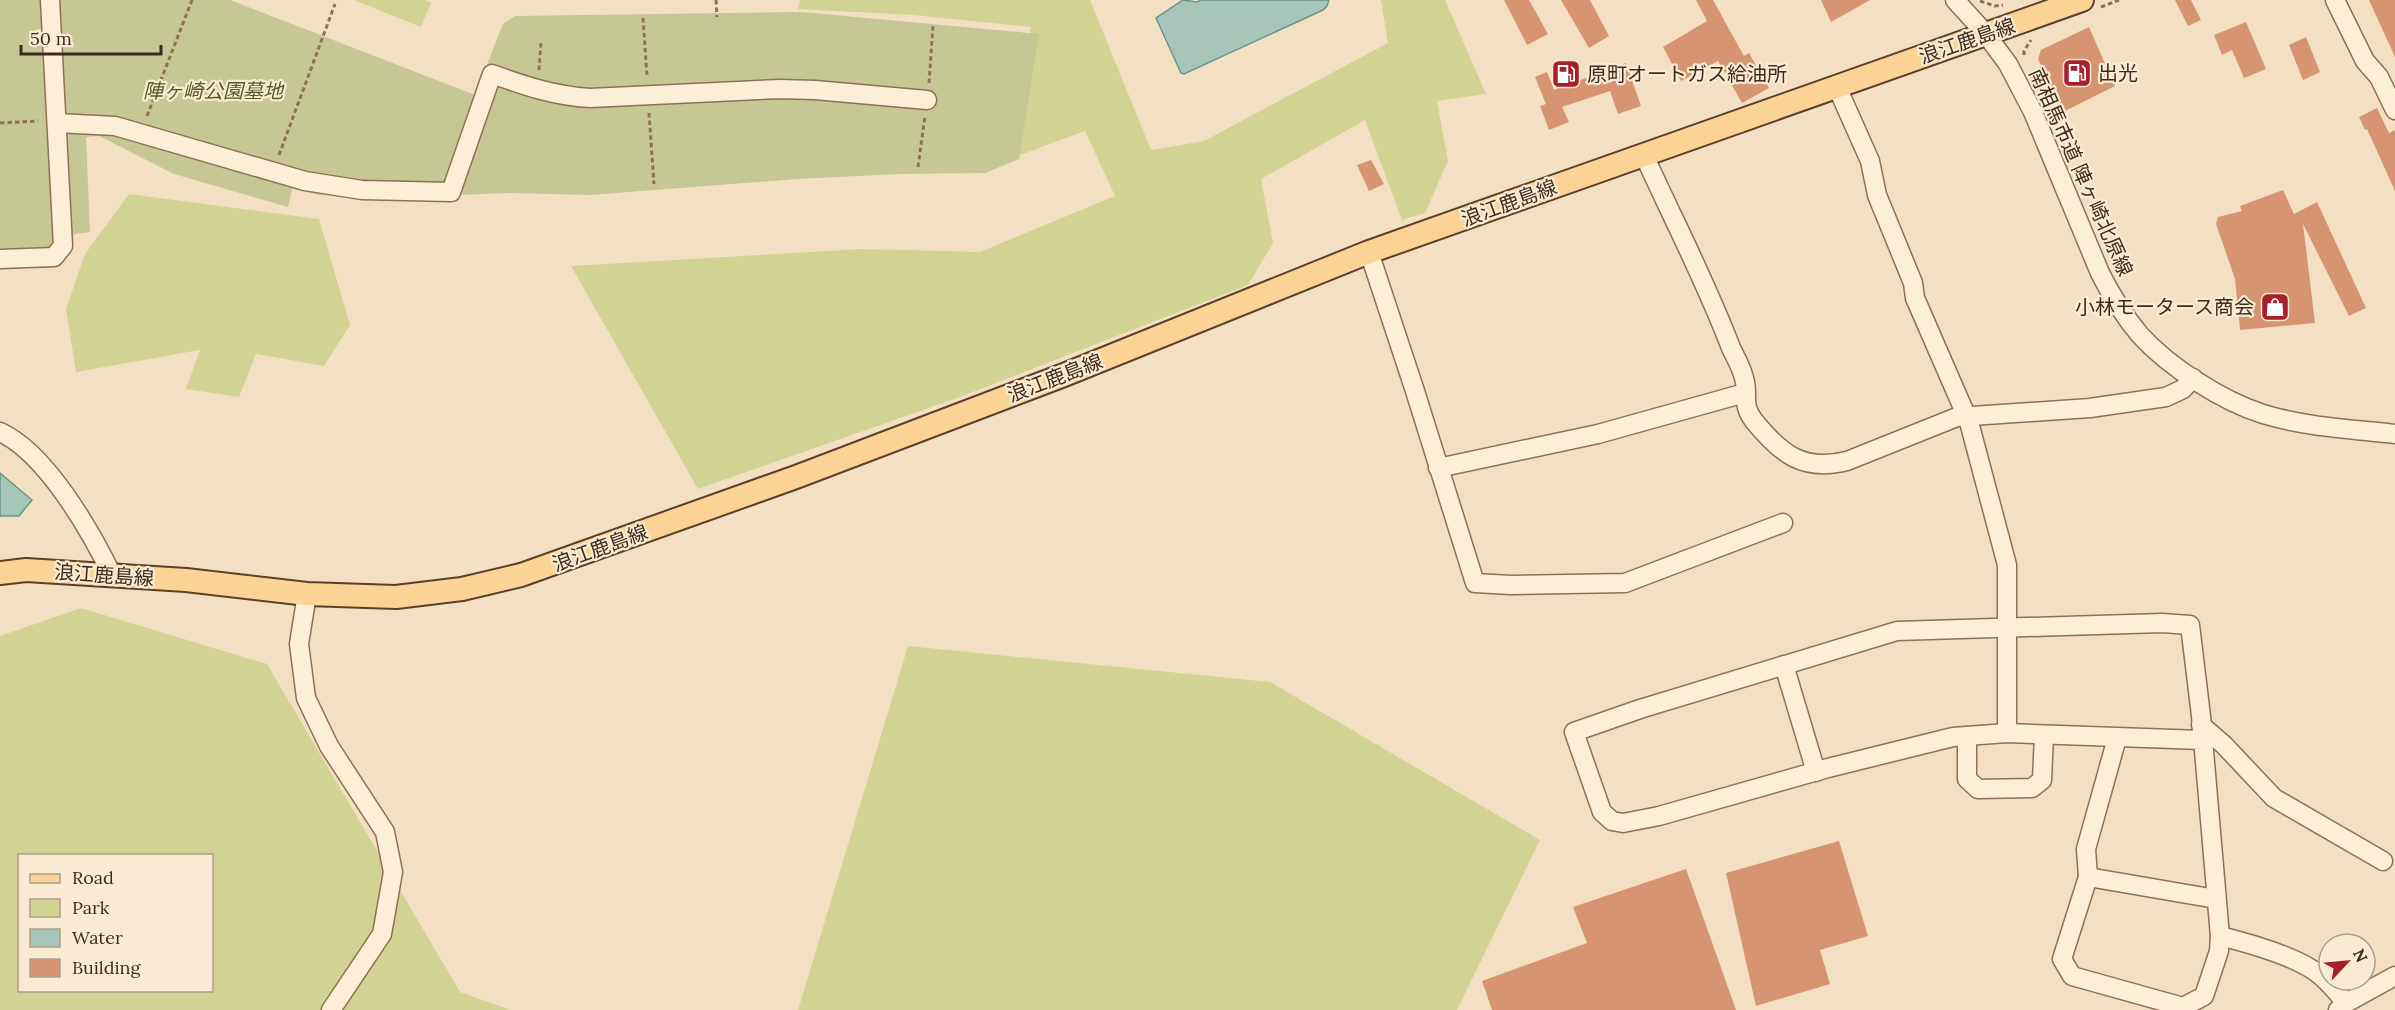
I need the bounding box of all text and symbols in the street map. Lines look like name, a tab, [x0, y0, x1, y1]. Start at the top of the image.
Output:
street label: 浪江鹿島線	[1915, 12, 2018, 69]
scale bar	[21, 18, 160, 56]
text: 50 m	[30, 27, 72, 50]
fuel station icon: 出光	[2061, 57, 2093, 89]
fuel station icon: 原町オートガス給油所	[1550, 58, 1582, 90]
place label: 出光	[2098, 60, 2138, 85]
place label: 原町オートガス給油所	[1587, 61, 1787, 86]
street label: 南相馬市道 陣ヶ崎北原線	[2024, 64, 2139, 280]
park label: 陣ヶ崎公園墓地	[143, 78, 285, 103]
street label: 浪江鹿島線	[1458, 174, 1560, 231]
shop icon: 小林モータース商会	[2259, 291, 2291, 323]
place label: 小林モータース商会	[2075, 294, 2254, 319]
street label: 浪江鹿島線	[1004, 348, 1106, 407]
street label: 浪江鹿島線	[549, 519, 651, 576]
street label: 浪江鹿島線	[53, 559, 155, 590]
legend	[18, 854, 213, 992]
text: Road	[72, 866, 114, 889]
text: Park	[72, 896, 110, 919]
text: Water	[72, 926, 123, 949]
north arrow	[2317, 932, 2377, 992]
text: N	[2349, 945, 2372, 965]
text: Building	[72, 956, 142, 979]

